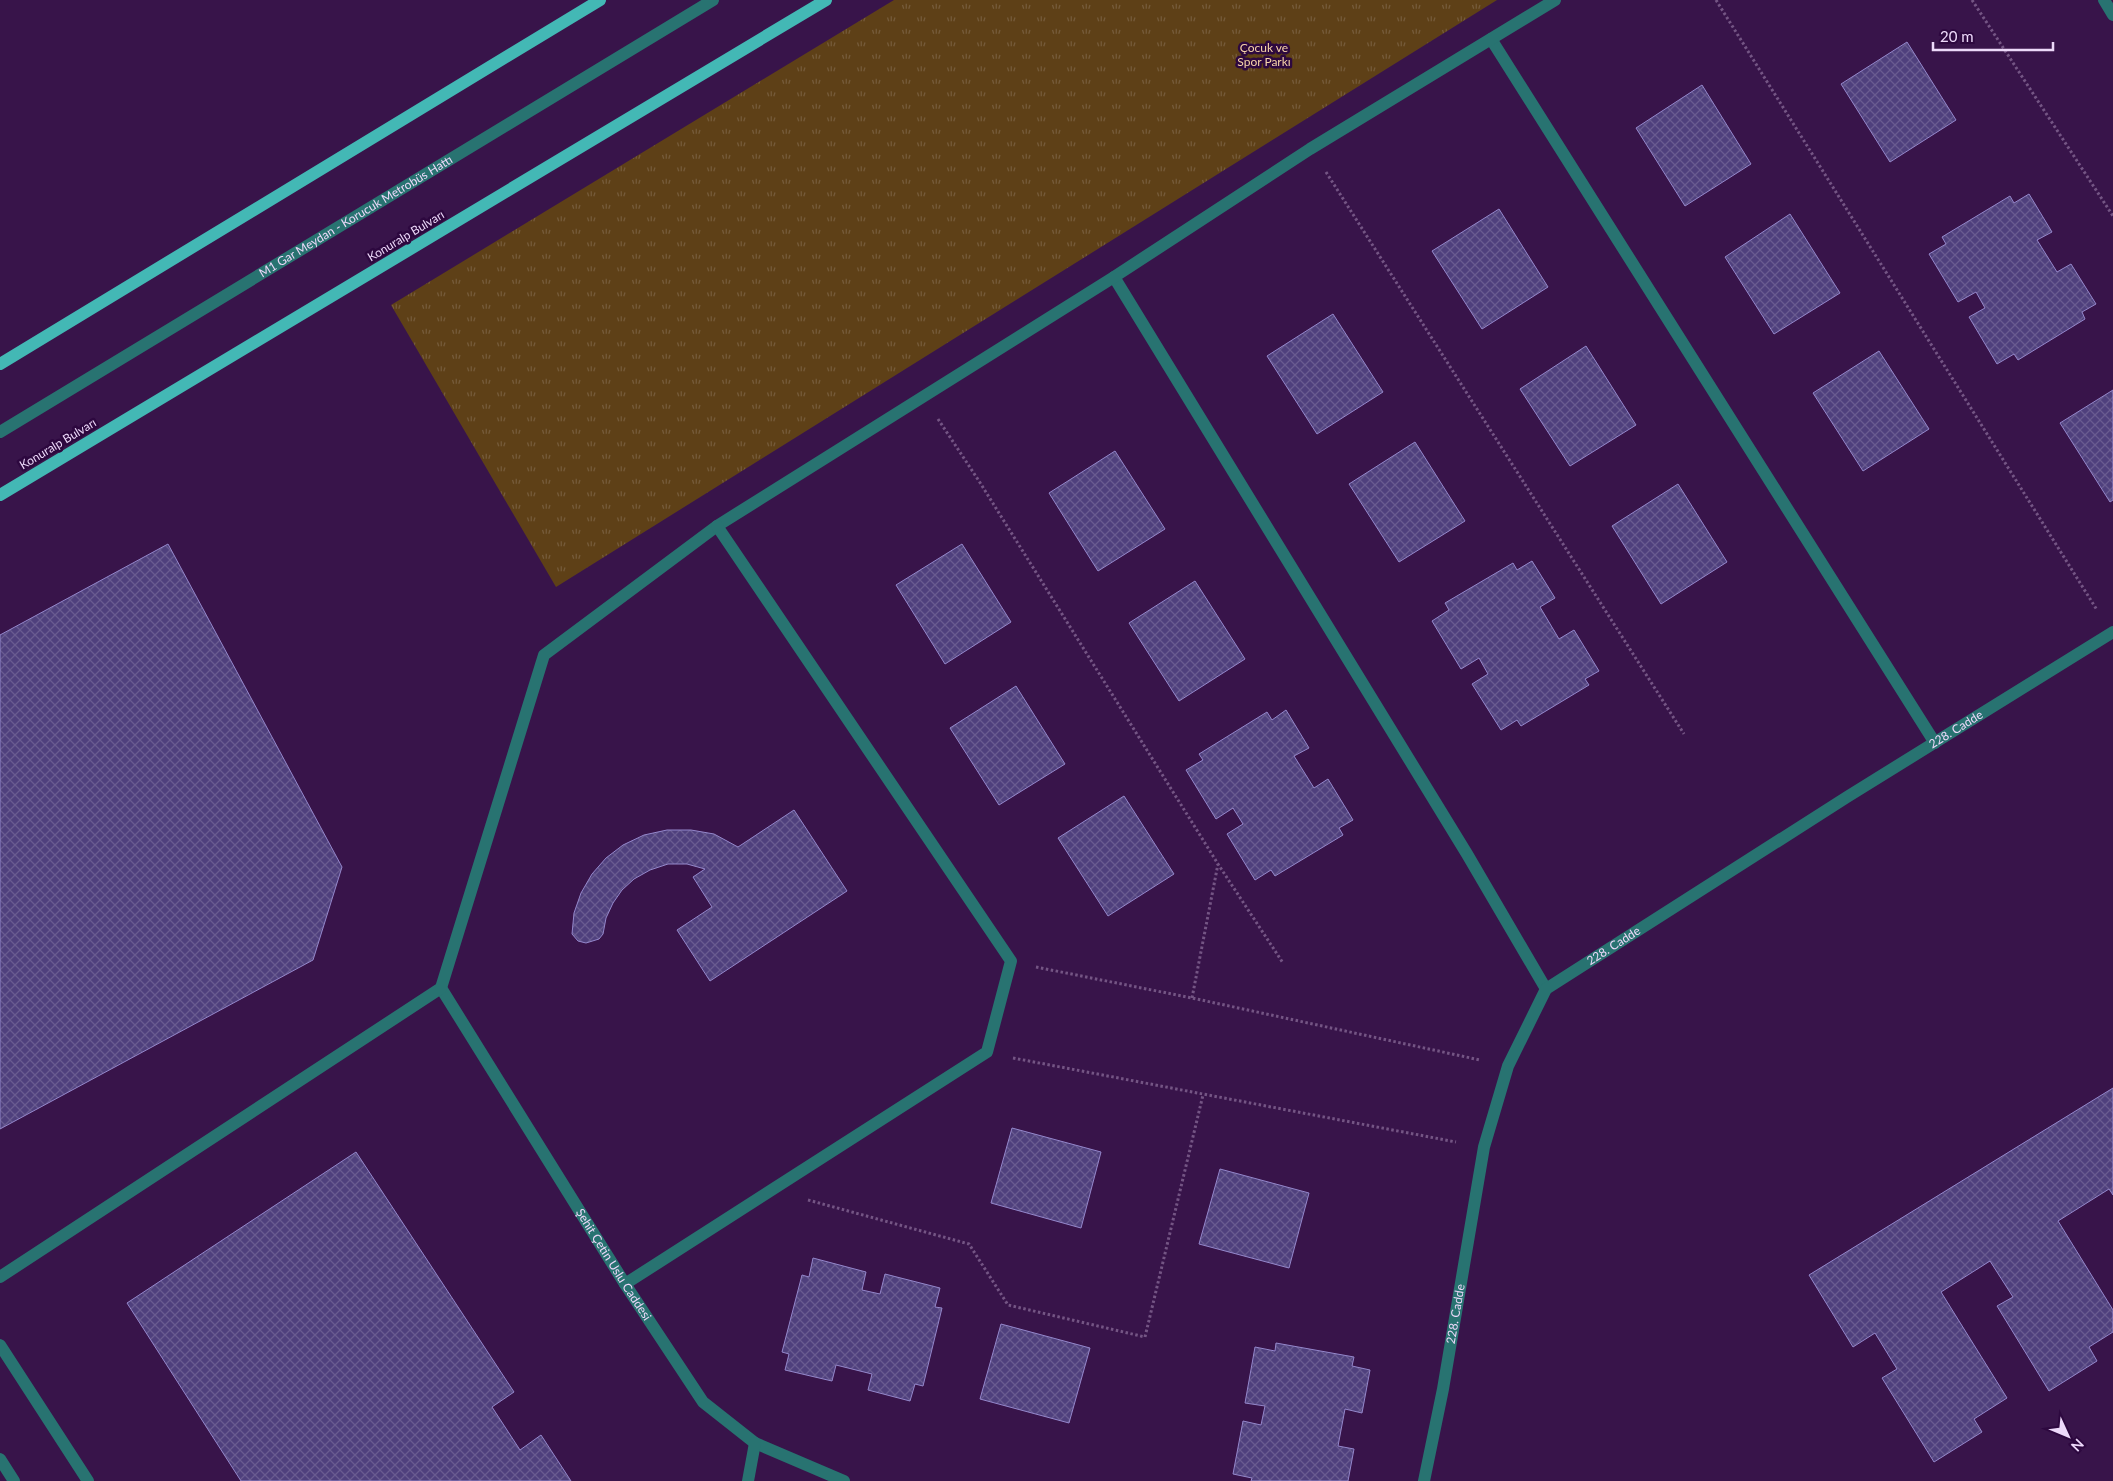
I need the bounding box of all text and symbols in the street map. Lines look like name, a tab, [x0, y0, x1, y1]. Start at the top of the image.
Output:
scale bar	[1933, 20, 2053, 52]
text: 20 m	[1940, 27, 1974, 45]
park label: Çocuk ve Spor Parkı	[1237, 40, 1291, 69]
street label: M1 Gar Meydan - Korucuk Metrobüs Hattı	[256, 152, 455, 280]
street label: Konuralp Bulvarı	[365, 207, 447, 264]
street label: Konuralp Bulvarı	[17, 415, 99, 472]
street label: 228. Cadde	[1926, 707, 1985, 751]
street label: 228. Cadde	[1584, 923, 1643, 968]
street label: Şehit Çetin Uslu Caddesi	[573, 1206, 655, 1323]
street label: 228. Cadde	[1443, 1283, 1468, 1345]
north arrow	[2043, 1411, 2093, 1461]
text: N	[2068, 1436, 2088, 1455]

